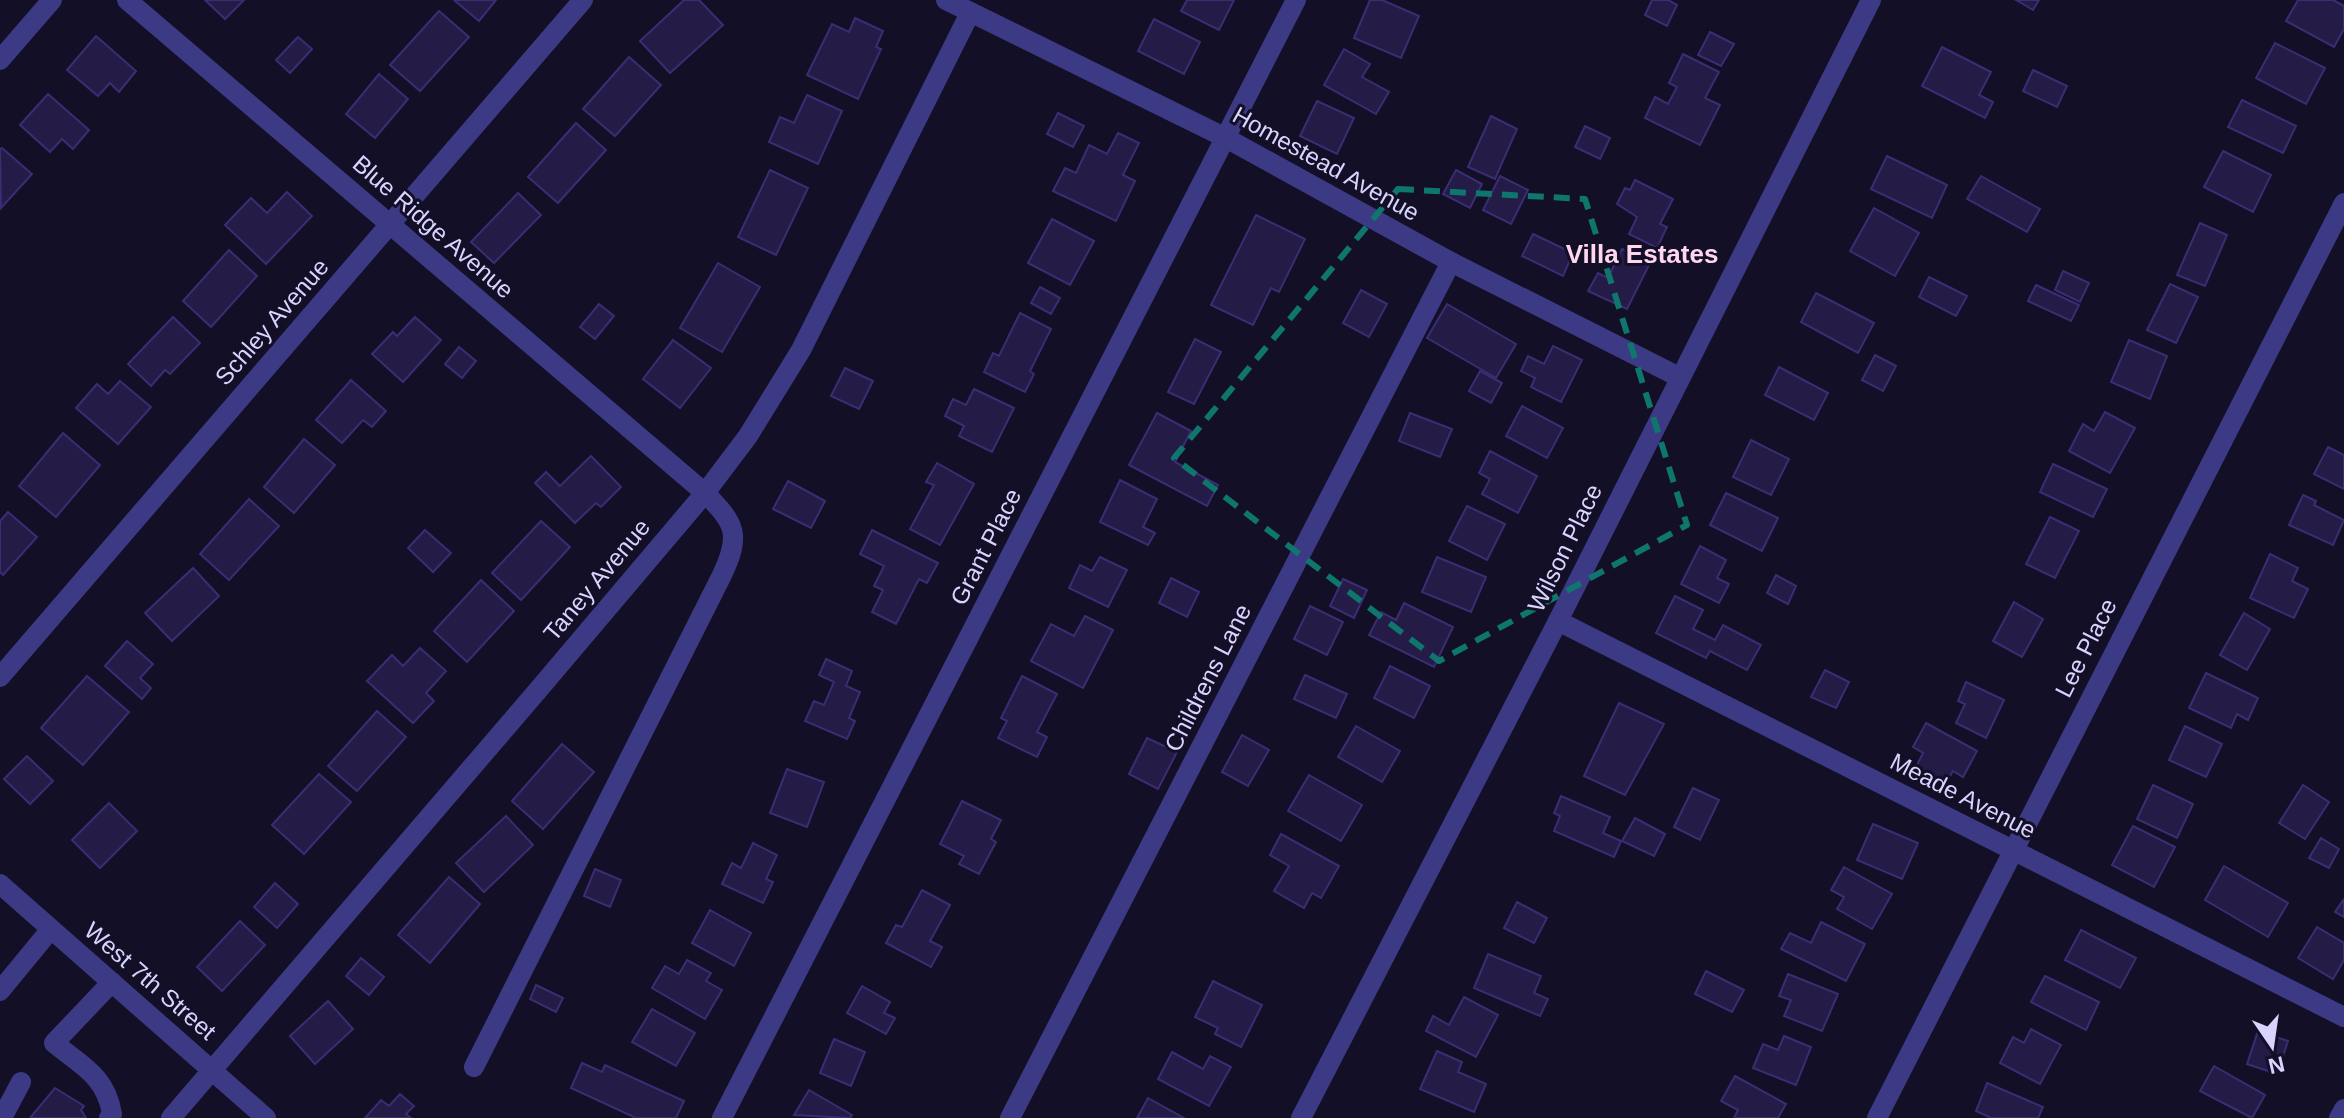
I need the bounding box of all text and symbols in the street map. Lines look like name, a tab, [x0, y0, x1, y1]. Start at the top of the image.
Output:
street label: Homestead Avenue	[1228, 101, 1424, 226]
street label: Blue Ridge Avenue	[348, 150, 519, 304]
district label: Villa Estates	[1566, 239, 1718, 269]
street label: Schley Avenue	[209, 253, 334, 390]
street label: Wilson Place	[1522, 480, 1607, 616]
street label: Grant Place	[945, 484, 1026, 609]
street label: Taney Avenue	[538, 513, 655, 646]
street label: Lee Place	[2049, 594, 2122, 701]
street label: Childrens Lane	[1159, 600, 1256, 756]
street label: Meade Avenue	[1886, 747, 2041, 844]
street label: West 7th Street	[79, 916, 222, 1045]
north arrow	[2232, 1006, 2312, 1086]
text: N	[2266, 1051, 2287, 1079]

